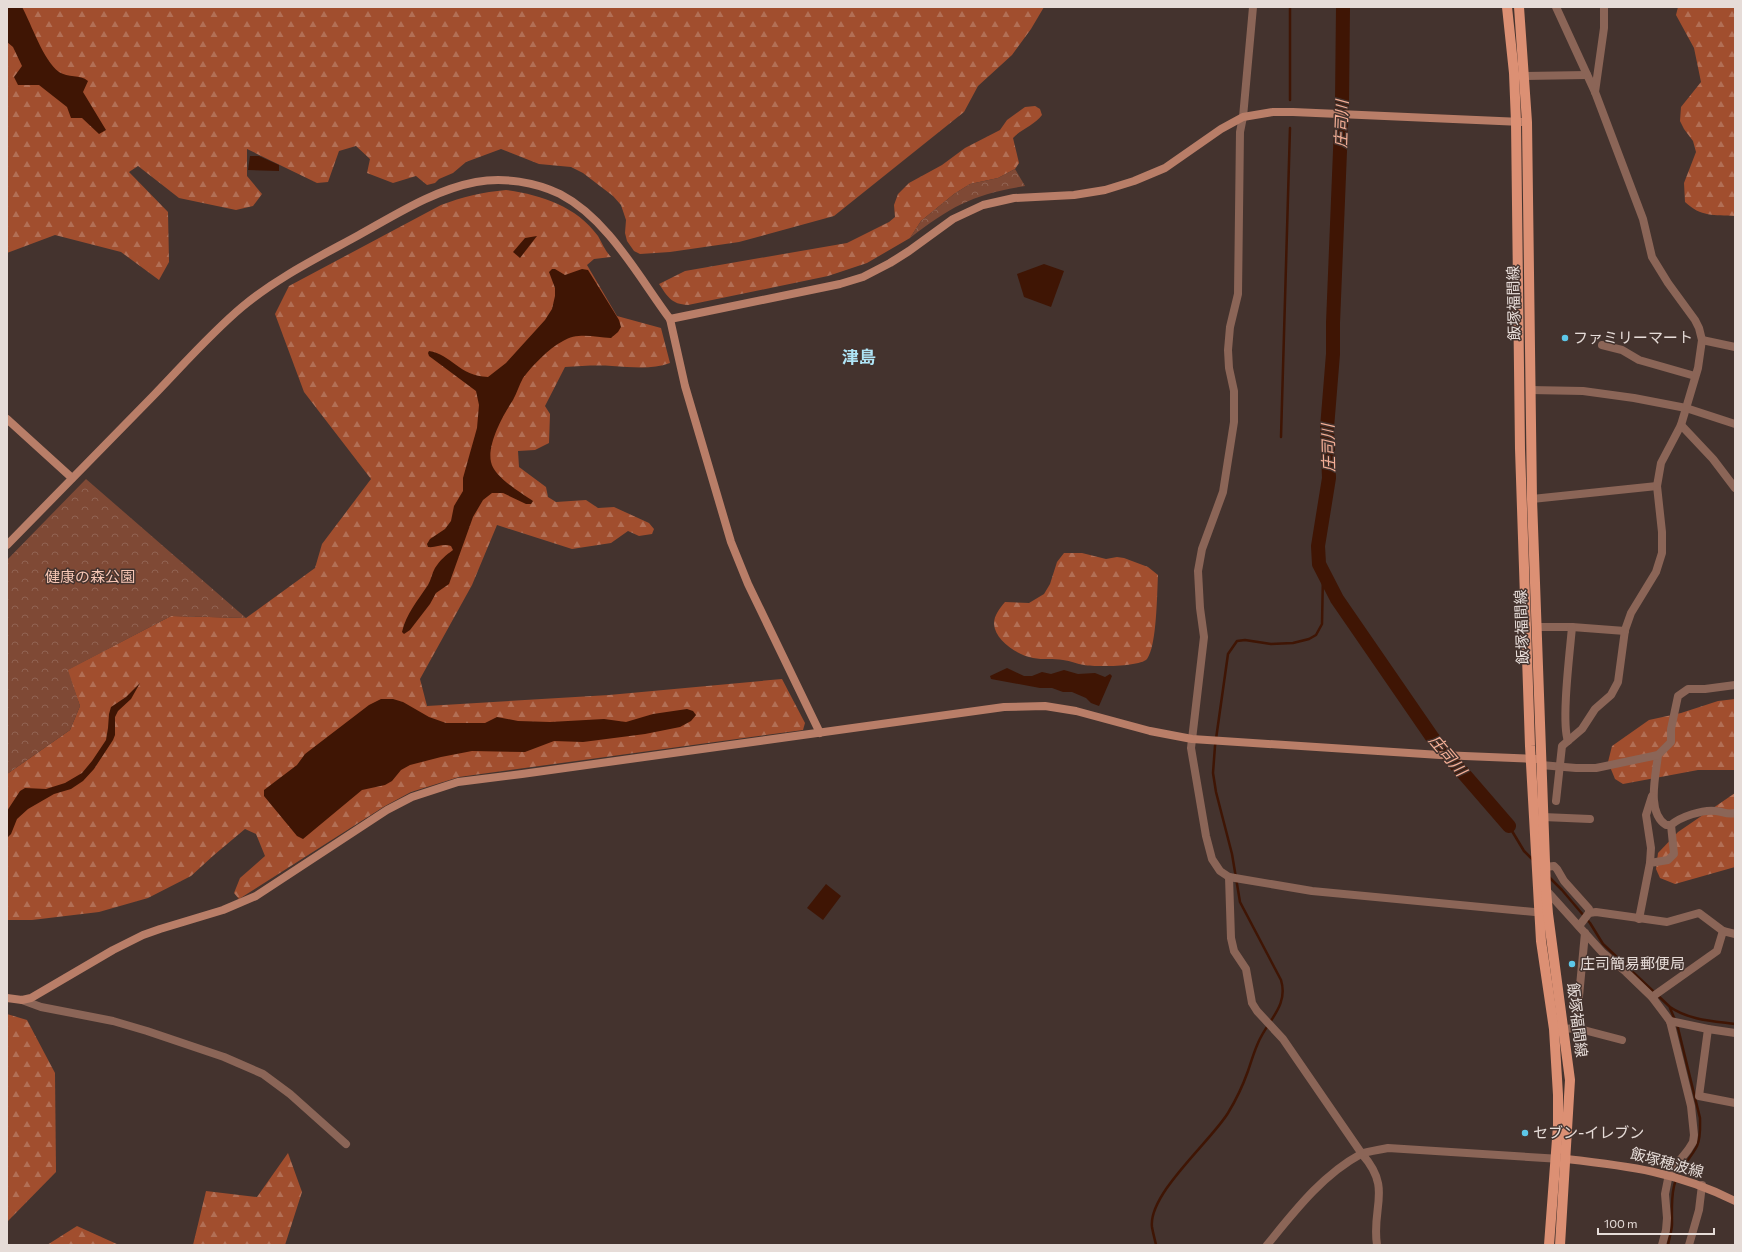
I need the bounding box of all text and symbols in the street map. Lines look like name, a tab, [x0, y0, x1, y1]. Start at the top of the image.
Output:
water label: 庄司川	[1330, 98, 1351, 148]
street label: 飯塚福間線	[1503, 265, 1523, 341]
place label: ファミリーマート	[1573, 328, 1693, 346]
marker: ファミリーマート	[1560, 333, 1570, 343]
district label: 津島	[842, 346, 876, 367]
water label: 庄司川	[1318, 422, 1337, 472]
park label: 健康の森公園	[45, 567, 135, 585]
street label: 飯塚福間線	[1511, 589, 1531, 665]
water label: 庄司川	[1426, 730, 1472, 781]
place label: 庄司簡易郵便局	[1580, 954, 1685, 972]
marker: 庄司簡易郵便局	[1567, 959, 1577, 969]
street label: 飯塚福間線	[1564, 982, 1591, 1058]
place label: セブン-イレブン	[1533, 1123, 1644, 1141]
marker: セブン-イレブン	[1520, 1128, 1530, 1138]
street label: 飯塚穂波線	[1629, 1144, 1706, 1180]
scale bar	[1598, 1210, 1714, 1236]
text: 100 m	[1604, 1216, 1638, 1230]

